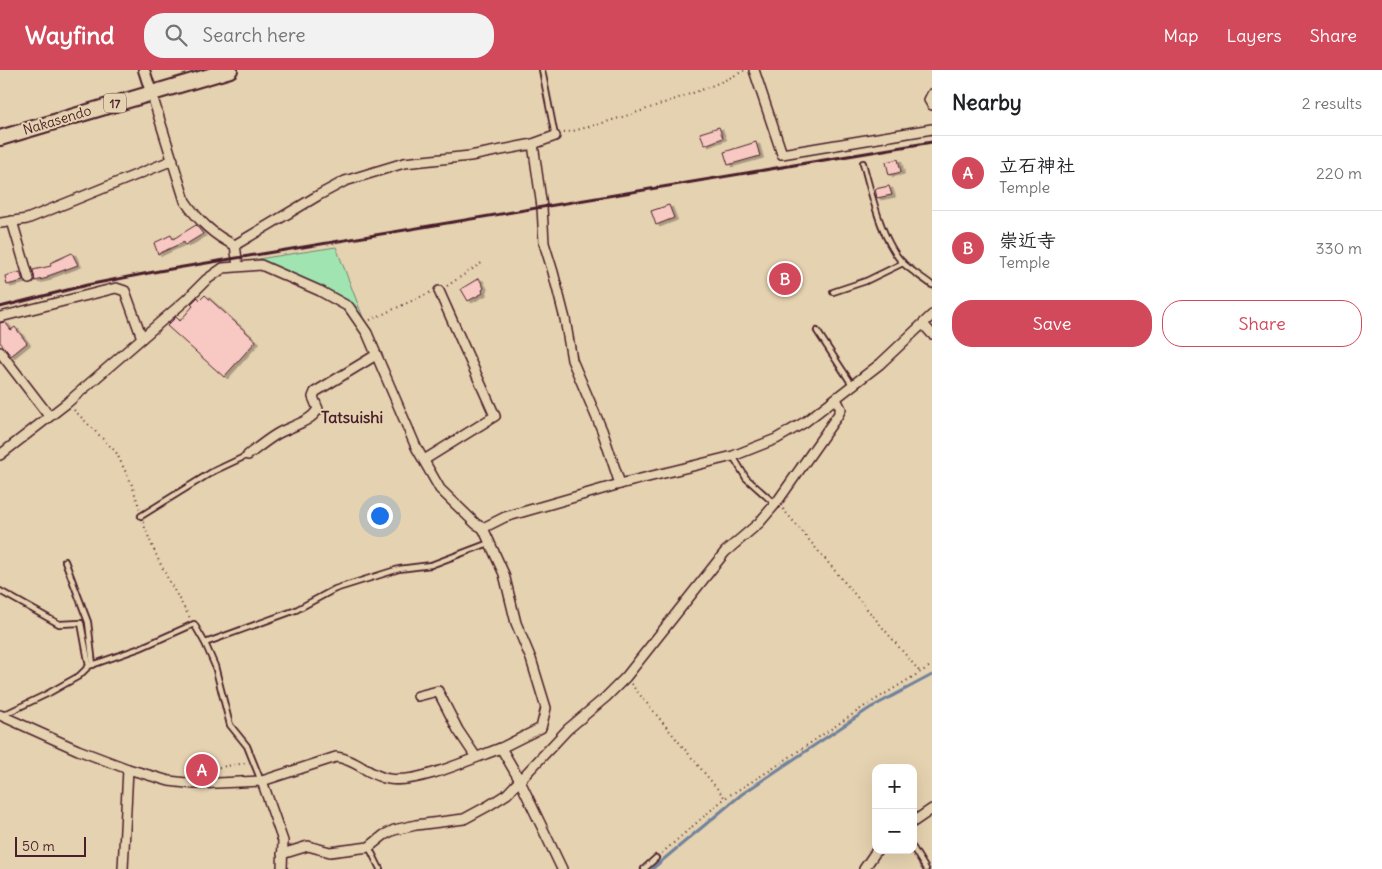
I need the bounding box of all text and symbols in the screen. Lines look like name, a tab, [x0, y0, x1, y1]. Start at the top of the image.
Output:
search box	[144, 13, 494, 58]
text: Wayfind	[25, 20, 114, 50]
icon: search	[162, 21, 190, 49]
text: Search here	[202, 23, 306, 47]
text: Map	[1163, 24, 1198, 47]
text: Layers	[1226, 24, 1282, 47]
text: Share	[1310, 24, 1357, 47]
text: Nearby	[952, 89, 1022, 116]
road number: 17	[104, 93, 126, 112]
text: 2 results	[1302, 93, 1362, 113]
street label: Nakasendo	[21, 101, 94, 139]
text: 立石神社	[999, 153, 1075, 177]
text: A	[963, 163, 973, 183]
text: 220 m	[1316, 163, 1362, 183]
text: Temple	[999, 177, 1050, 197]
text: 崇近寺	[999, 228, 1056, 252]
text: B	[963, 238, 973, 258]
text: 330 m	[1315, 238, 1362, 258]
text: Temple	[999, 252, 1050, 272]
pin: B	[769, 260, 801, 298]
button: Save	[952, 300, 1152, 347]
button: Share	[1162, 300, 1362, 347]
district label: Tatsuishi	[321, 407, 383, 427]
your location	[367, 503, 393, 529]
pin: A	[186, 751, 218, 789]
map controls	[872, 764, 917, 854]
button: +	[872, 764, 917, 809]
button: −	[872, 809, 917, 854]
scale bar	[15, 834, 86, 857]
text: 50 m	[22, 837, 55, 855]

